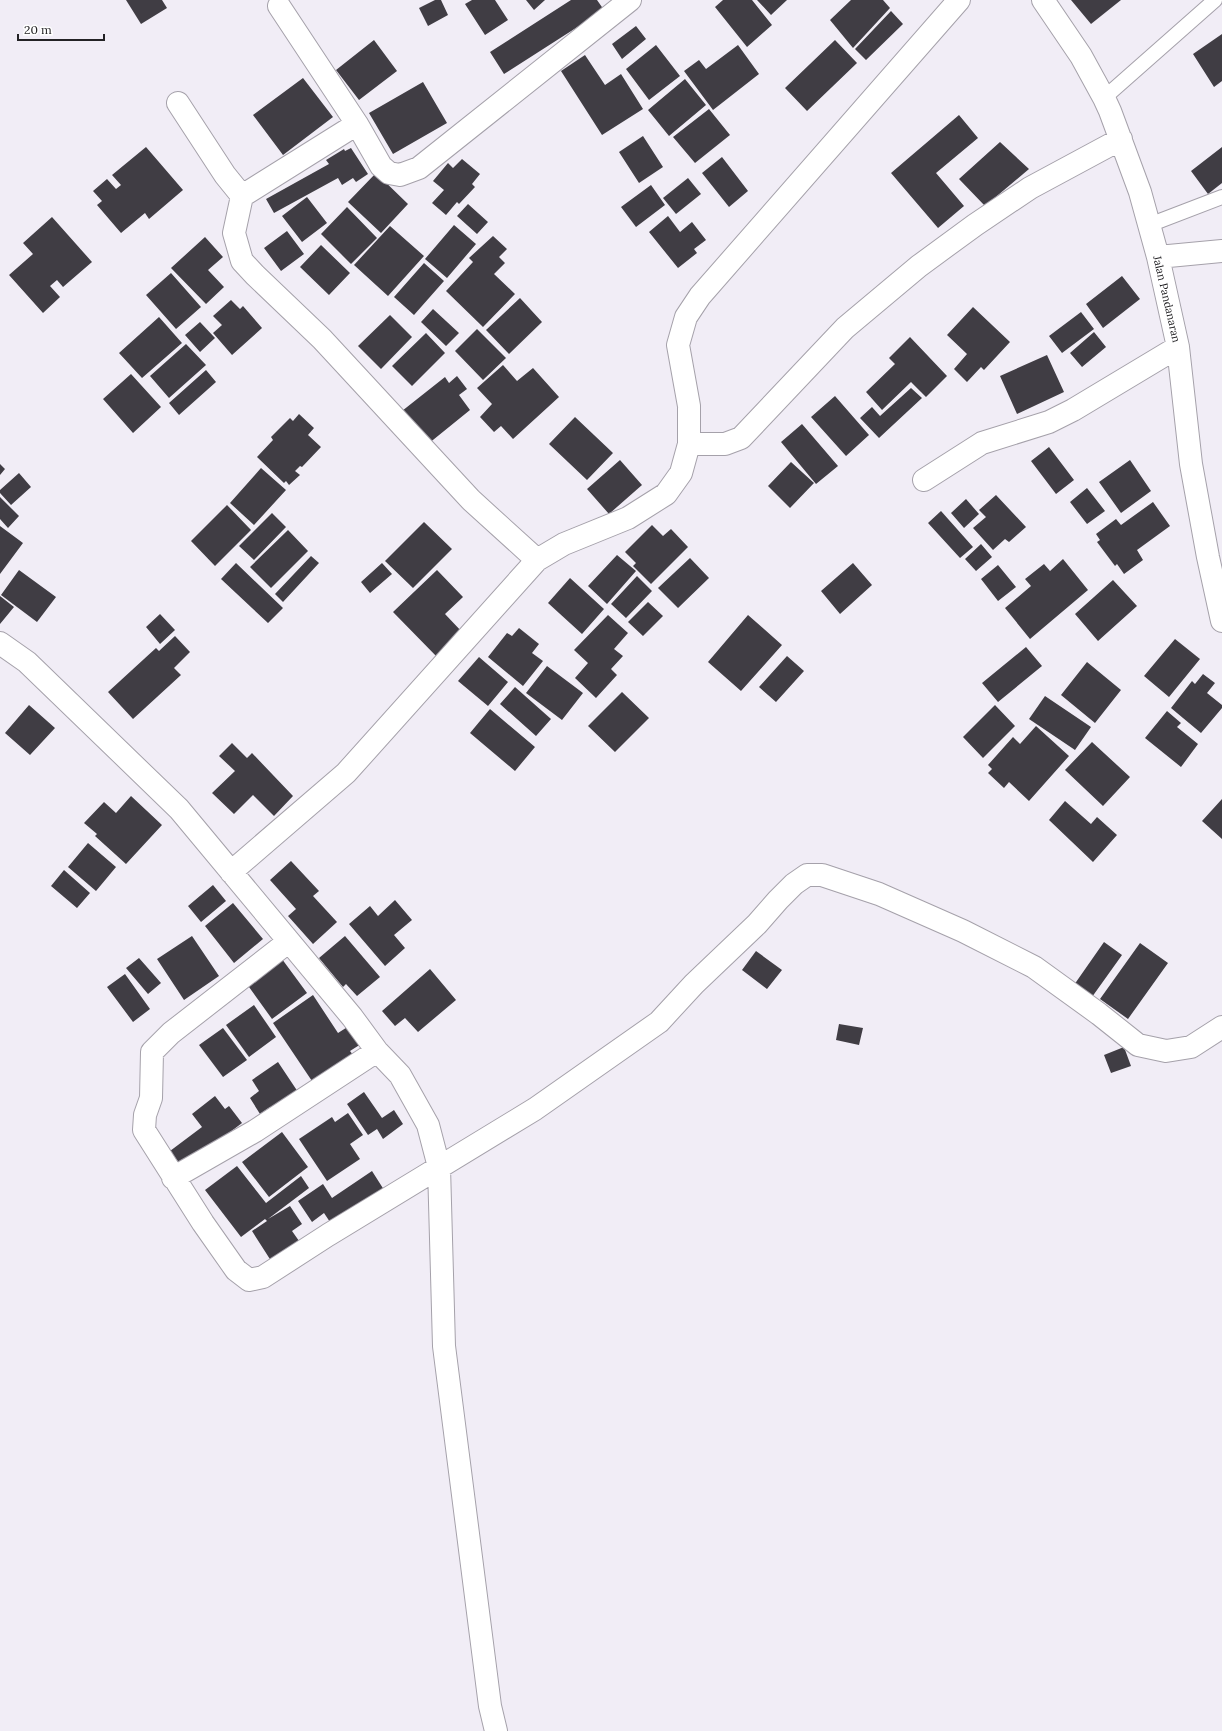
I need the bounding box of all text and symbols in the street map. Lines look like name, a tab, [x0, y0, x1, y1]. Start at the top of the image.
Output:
scale bar	[18, 16, 104, 42]
text: 20 m	[24, 22, 52, 37]
street label: Jalan Pandanaran	[1150, 253, 1184, 344]

